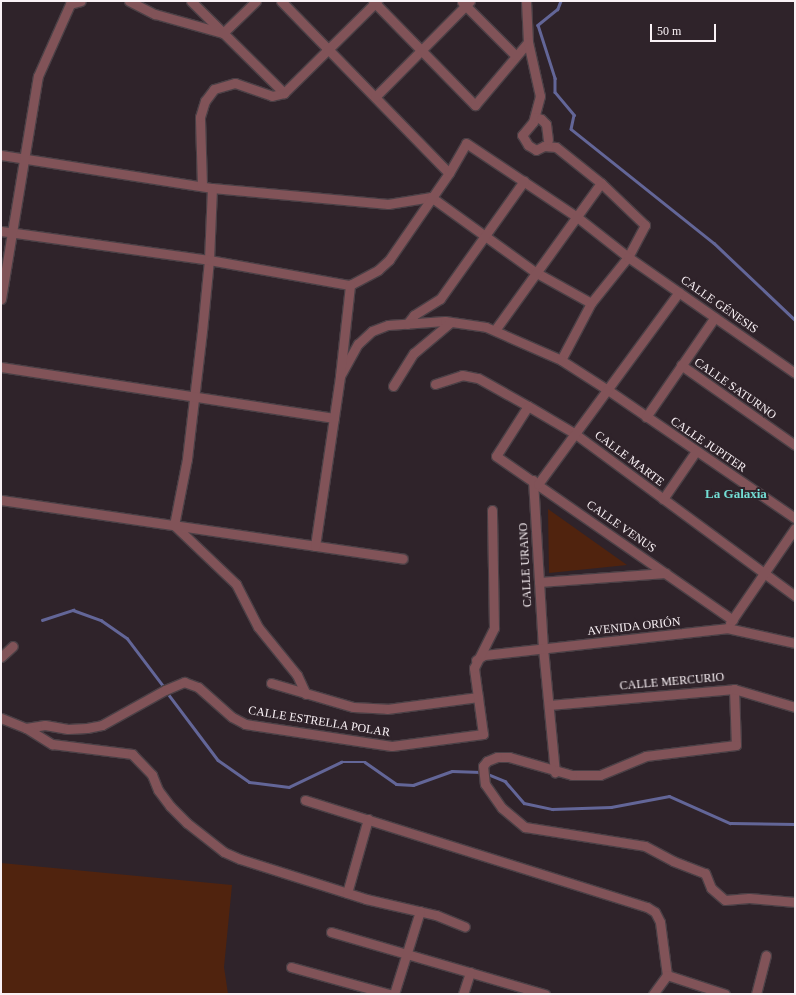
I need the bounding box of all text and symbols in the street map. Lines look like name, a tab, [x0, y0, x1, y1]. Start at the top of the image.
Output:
scale bar	[652, 16, 718, 42]
text: 50 m	[657, 24, 681, 38]
street label: CALLE GÉNESIS	[678, 273, 760, 337]
street label: CALLE SATURNO	[691, 355, 779, 423]
street label: CALLE JUPITER	[667, 414, 749, 476]
street label: CALLE MARTE	[592, 428, 666, 490]
district label: La Galaxia	[705, 486, 767, 502]
street label: CALLE VENUS	[583, 498, 659, 556]
street label: CALLE URANO	[517, 523, 535, 607]
street label: AVENIDA ORIÓN	[586, 615, 682, 639]
street label: CALLE MERCURIO	[619, 670, 725, 694]
street label: CALLE ESTRELLA POLAR	[247, 704, 391, 740]

